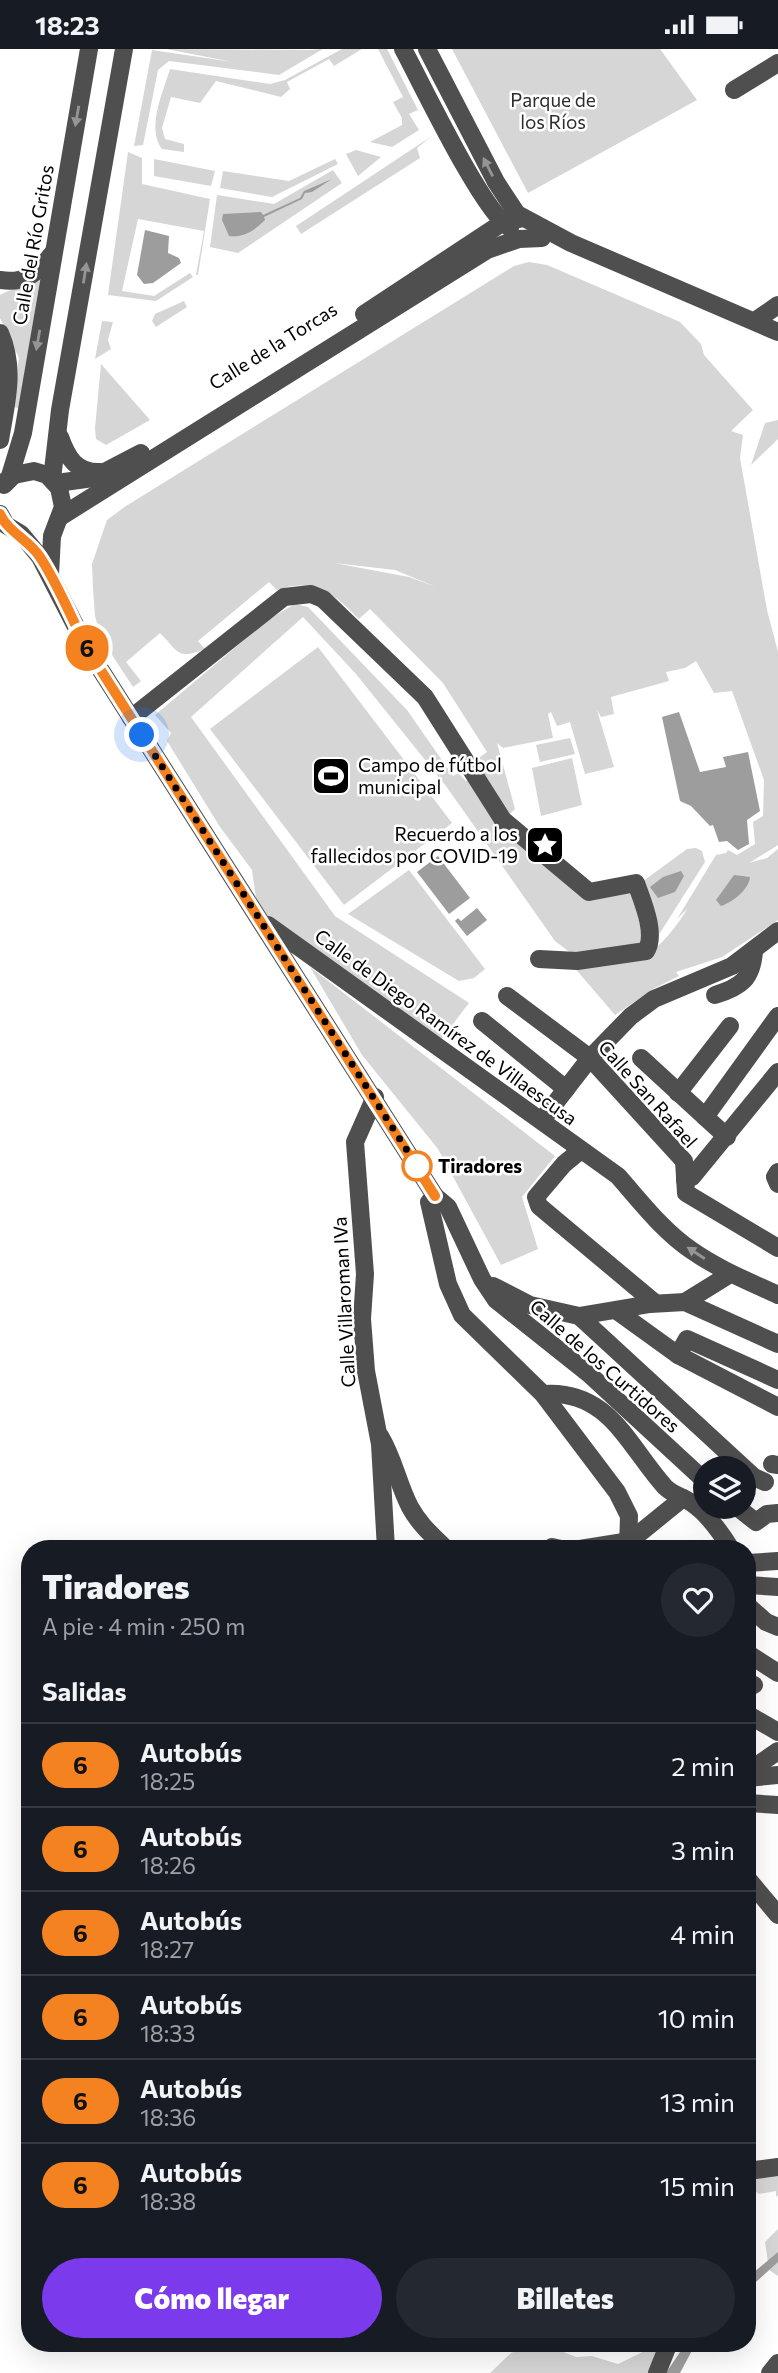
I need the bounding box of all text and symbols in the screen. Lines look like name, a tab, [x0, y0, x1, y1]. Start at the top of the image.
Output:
text: 18:23	[35, 9, 100, 40]
park label: Parque de los Ríos	[510, 88, 596, 133]
one-way arrow	[72, 105, 83, 127]
one-way arrow	[483, 157, 494, 177]
street label: Calle del Río Gritos	[7, 163, 58, 327]
one-way arrow	[80, 262, 91, 284]
street label: Calle de la Torcas	[204, 297, 341, 394]
one-way arrow	[32, 329, 43, 351]
line badge: 6	[64, 625, 110, 671]
text: 6	[80, 633, 94, 662]
your location	[124, 717, 159, 752]
place label: Campo de fútbol municipal	[358, 753, 502, 798]
sports icon: Campo de fútbol municipal	[310, 755, 352, 797]
place label: Recuerdo a los fallecidos por COVID-19	[310, 822, 518, 867]
place icon: Recuerdo a los fallecidos por COVID-19	[524, 824, 566, 866]
street label: Calle de Diego Ramírez de Villaescusa	[311, 924, 582, 1130]
street label: Calle San Rafael	[594, 1035, 703, 1152]
marker: Tiradores	[402, 1151, 432, 1181]
place label: Tiradores	[438, 1154, 522, 1177]
street label: Calle Villaroman IVa	[328, 1216, 359, 1388]
one-way arrow	[686, 1246, 706, 1259]
street label: Calle de los Curtidores	[526, 1294, 685, 1437]
map controls	[693, 1456, 756, 1519]
button: layers	[693, 1456, 756, 1519]
button: heart	[661, 1563, 735, 1637]
text: Tiradores	[42, 1565, 189, 1606]
text: A pie · 4 min · 250 m	[42, 1612, 245, 1640]
text: Salidas	[42, 1675, 127, 1706]
text: Autobús	[140, 1736, 242, 1767]
text: 6	[73, 1750, 88, 1779]
text: 2 min	[671, 1750, 735, 1781]
text: 18:25	[140, 1767, 195, 1795]
text: Autobús	[140, 1820, 242, 1851]
text: 6	[73, 1834, 88, 1863]
text: 3 min	[671, 1834, 735, 1865]
text: 18:26	[140, 1851, 196, 1879]
text: Autobús	[140, 1904, 242, 1935]
text: 6	[73, 1918, 88, 1947]
text: 4 min	[670, 1918, 735, 1949]
text: 18:27	[140, 1935, 194, 1963]
text: Autobús	[140, 1988, 242, 2019]
text: 6	[73, 2002, 88, 2031]
text: 10 min	[658, 2002, 735, 2033]
text: 18:33	[140, 2019, 195, 2047]
text: Autobús	[140, 2072, 242, 2103]
text: 6	[73, 2086, 88, 2115]
text: 13 min	[660, 2086, 735, 2117]
text: 18:36	[140, 2103, 196, 2131]
text: Autobús	[140, 2156, 242, 2187]
text: 6	[73, 2170, 88, 2199]
text: 15 min	[660, 2170, 735, 2201]
text: 18:38	[140, 2187, 196, 2215]
button: Cómo llegar	[42, 2258, 382, 2338]
button: Billetes	[396, 2258, 735, 2338]

